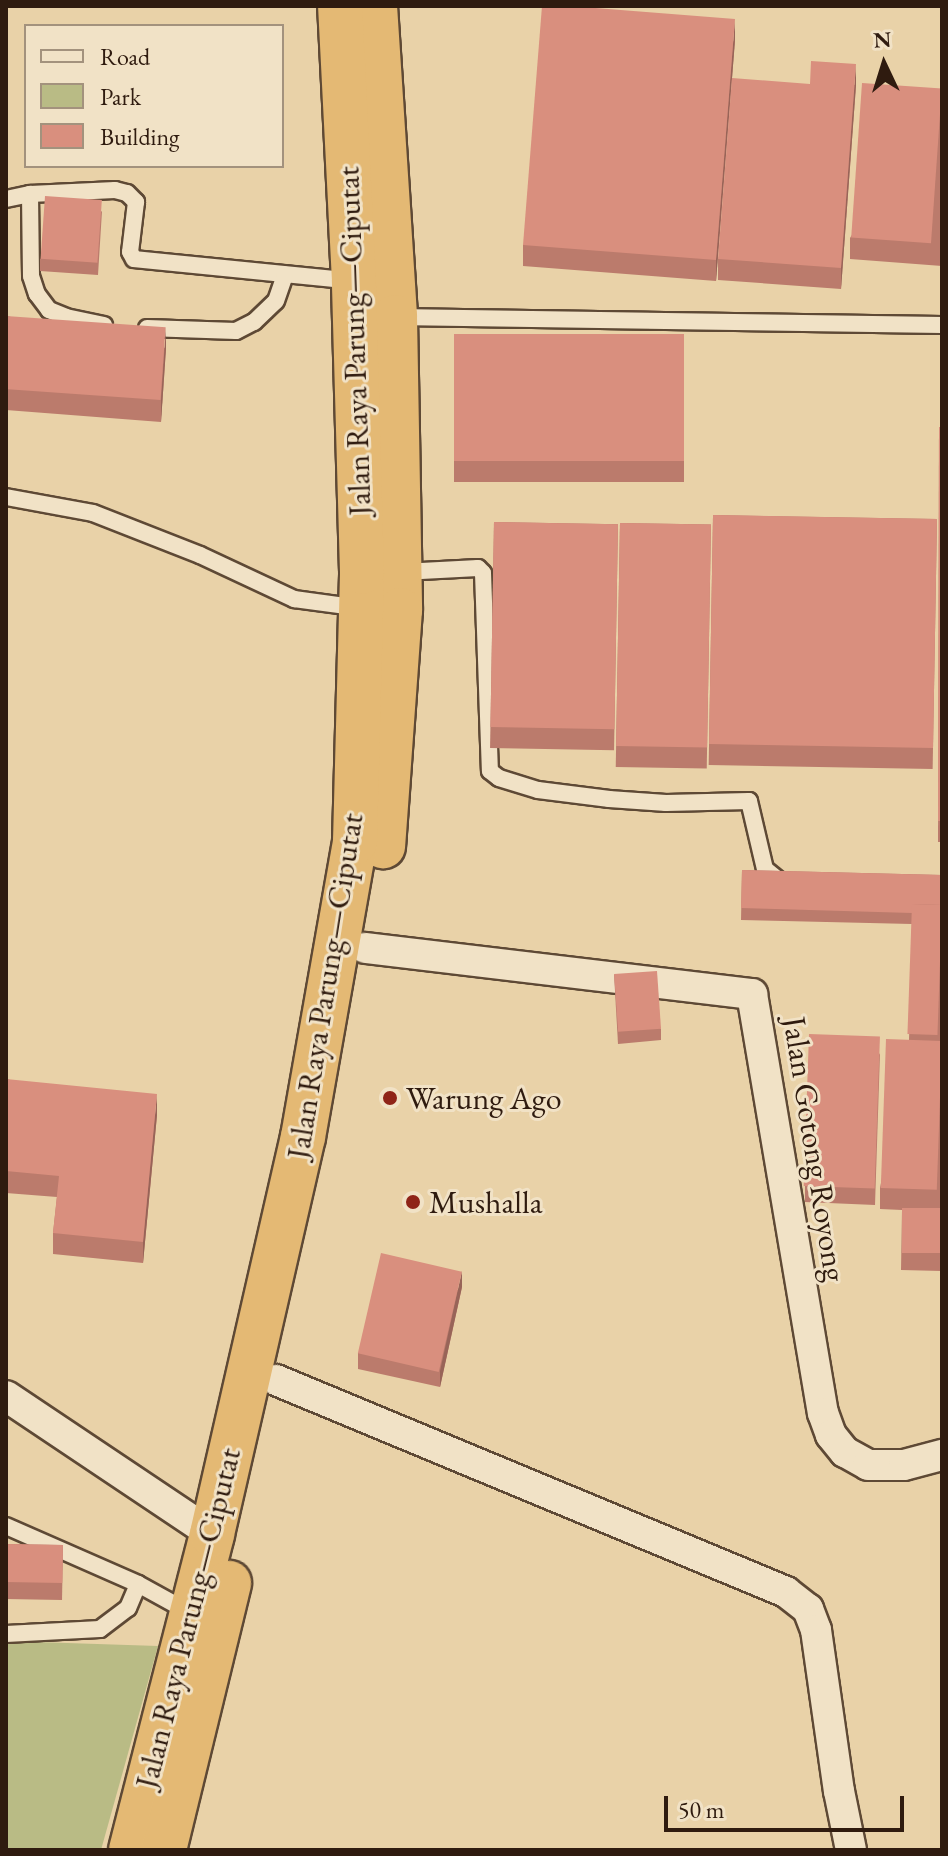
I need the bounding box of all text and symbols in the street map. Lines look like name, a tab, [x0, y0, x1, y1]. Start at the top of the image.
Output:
legend	[24, 24, 284, 168]
north arrow	[844, 24, 924, 104]
text: N	[872, 24, 892, 55]
text: Road	[100, 41, 150, 72]
text: Park	[100, 81, 141, 112]
text: Building	[100, 121, 180, 152]
street label: Jalan Raya Parung—Ciputat	[329, 166, 379, 516]
street label: Jalan Raya Parung—Ciputat	[279, 810, 371, 1162]
street label: Jalan Gotong Royong	[775, 1014, 855, 1284]
place label: Warung Ago	[406, 1079, 562, 1117]
marker: Warung Ago	[381, 1089, 399, 1107]
place label: Mushalla	[429, 1183, 542, 1221]
marker: Mushalla	[404, 1193, 422, 1211]
street label: Jalan Raya Parung—Ciputat	[127, 1444, 249, 1792]
scale bar	[668, 1780, 908, 1830]
text: 50 m	[678, 1794, 725, 1825]

